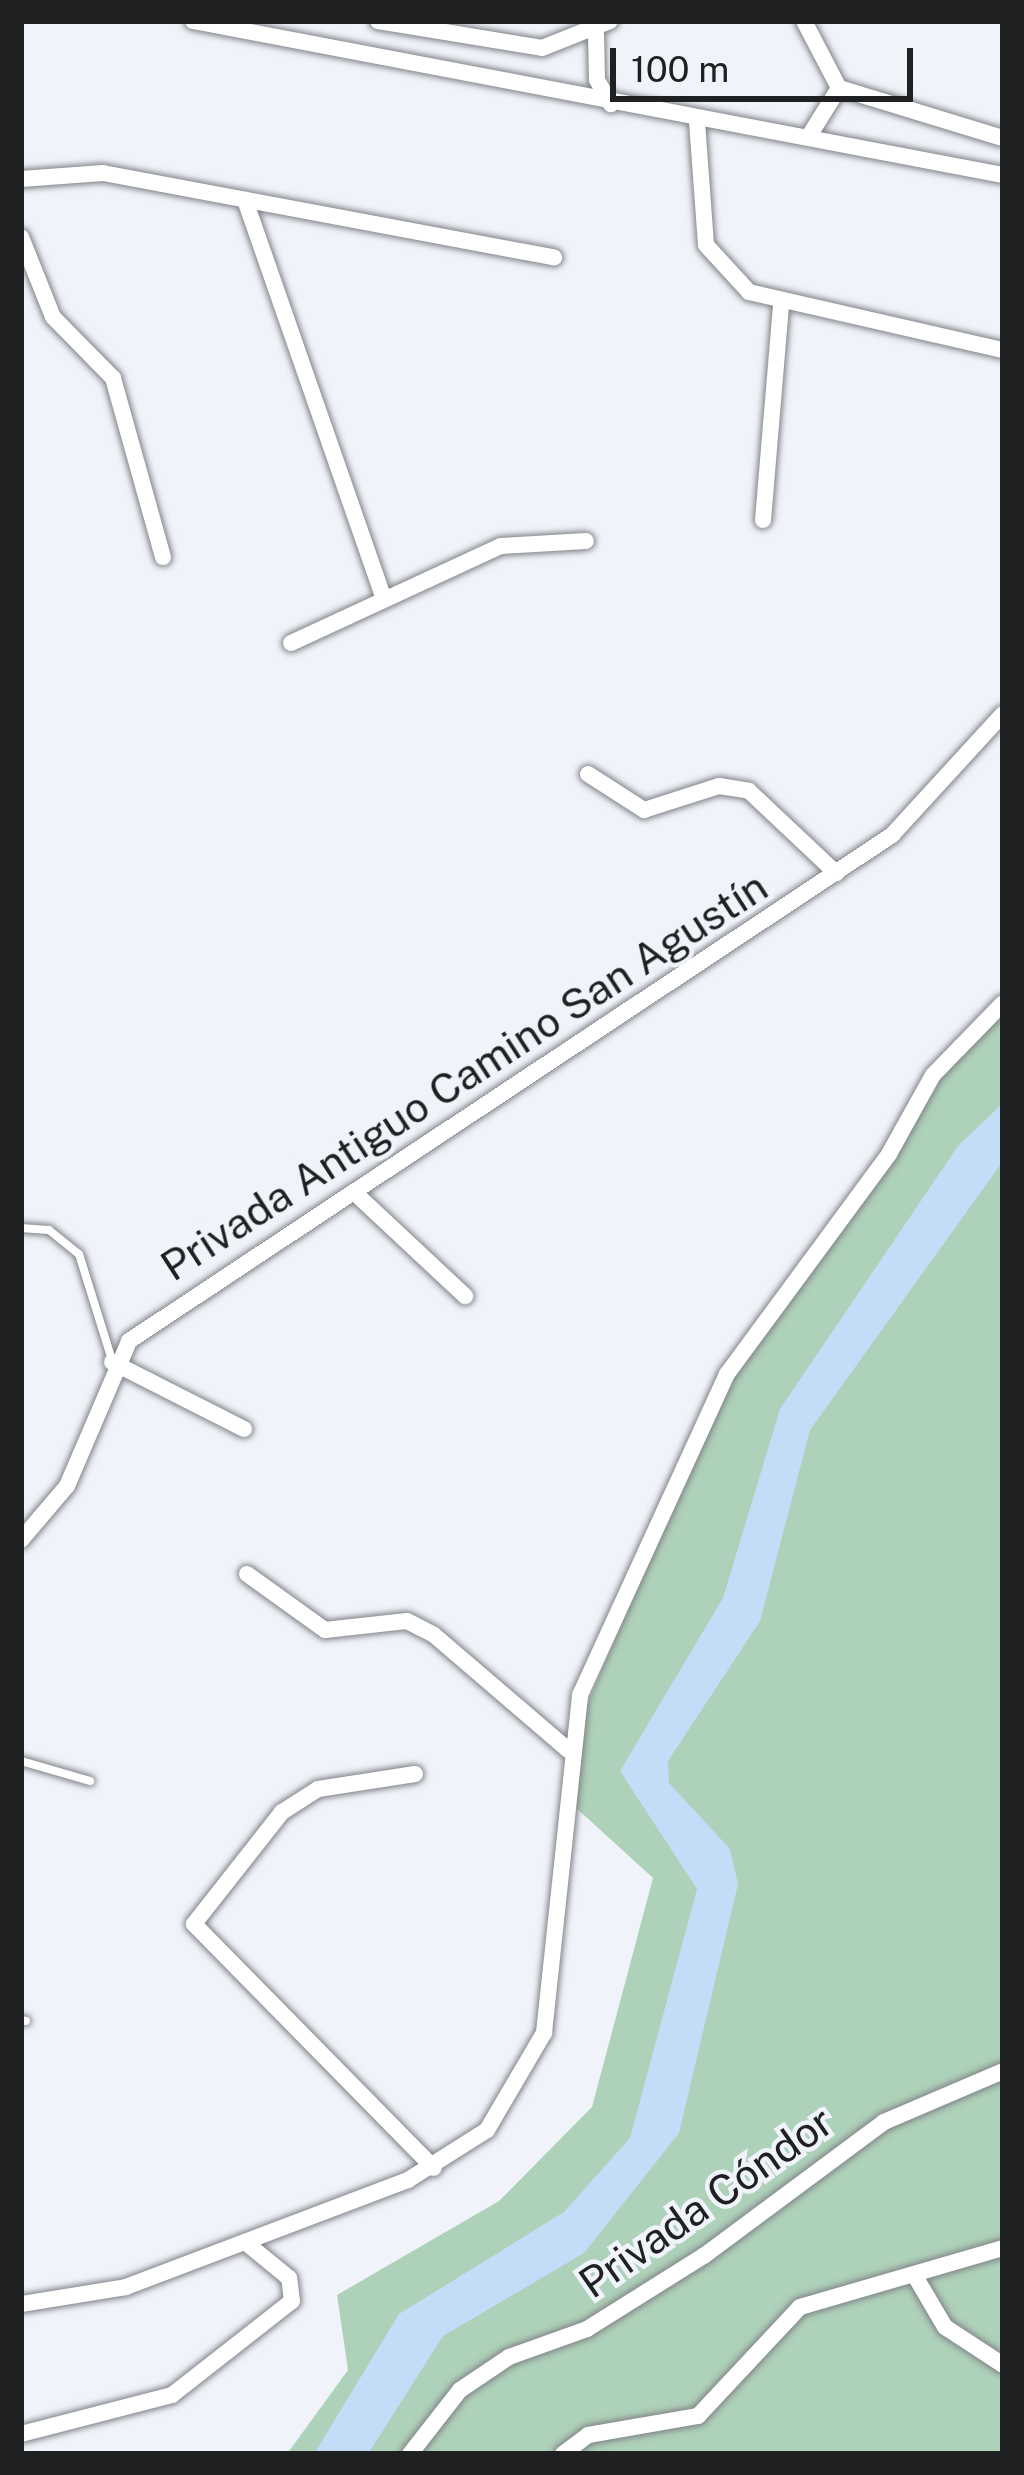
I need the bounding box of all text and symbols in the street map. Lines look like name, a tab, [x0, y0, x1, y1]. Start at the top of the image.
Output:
scale bar	[616, 24, 919, 98]
text: 100 m	[631, 48, 729, 90]
street label: Privada Antiguo Camino San Agustín	[151, 861, 777, 1291]
street label: Privada Cóndor	[569, 2096, 843, 2308]

